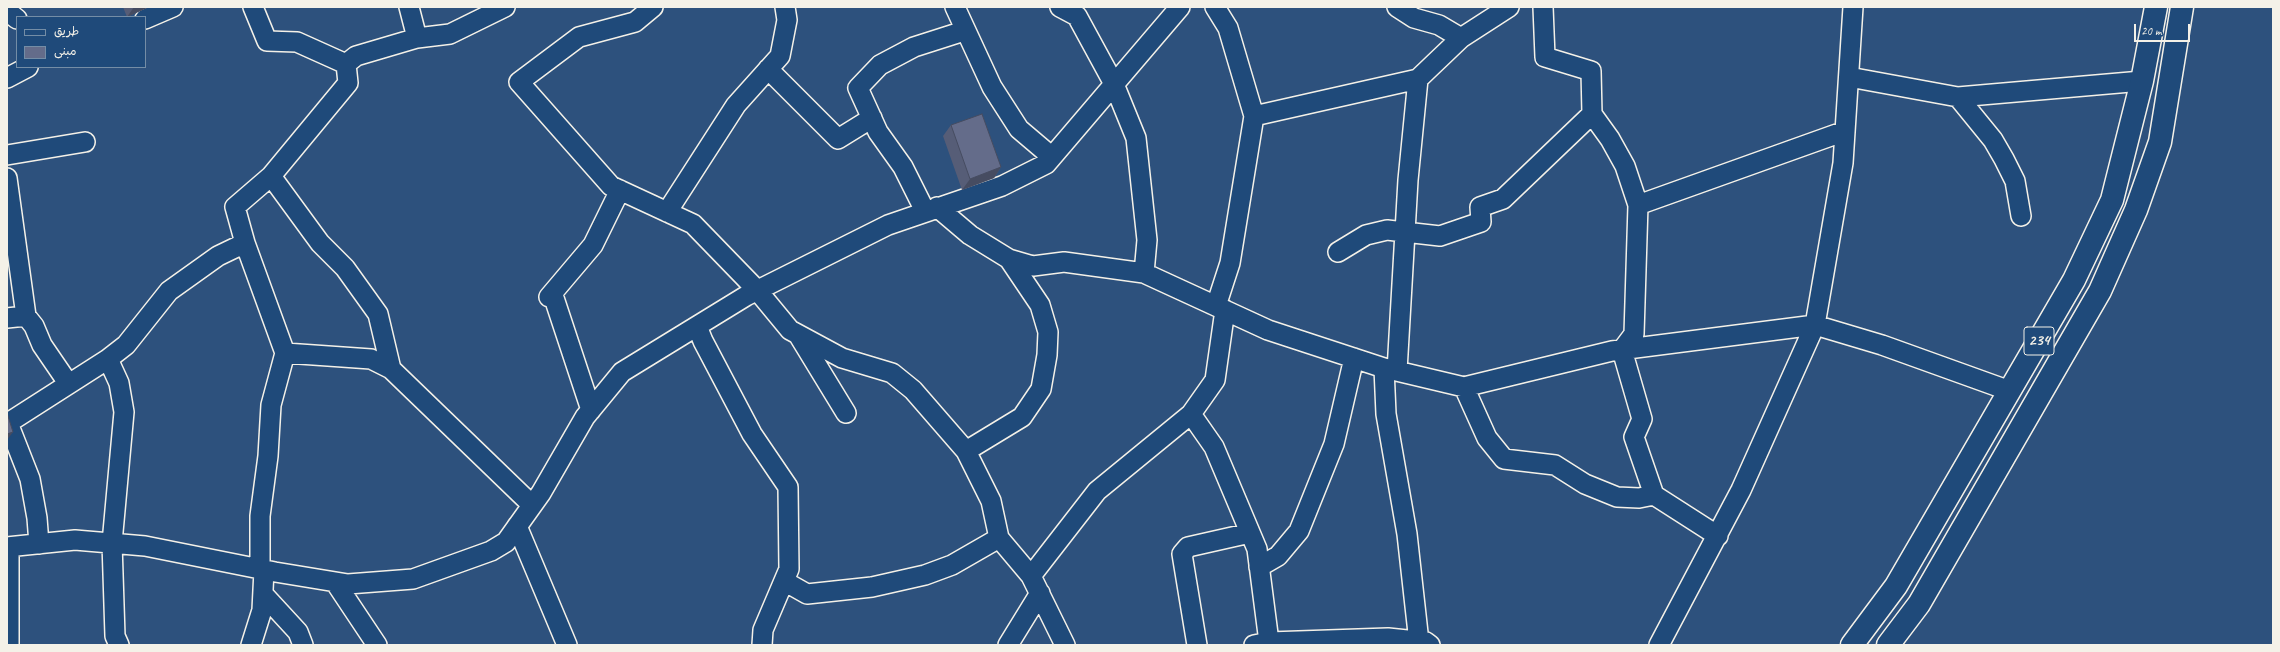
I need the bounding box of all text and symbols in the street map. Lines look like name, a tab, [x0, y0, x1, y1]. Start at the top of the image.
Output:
legend	[16, 16, 146, 68]
scale bar	[2136, 16, 2192, 42]
text: طريق	[54, 23, 79, 39]
text: 20 m	[2141, 23, 2161, 39]
text: مبنى	[54, 43, 77, 59]
road number: 234	[2024, 327, 2054, 355]

